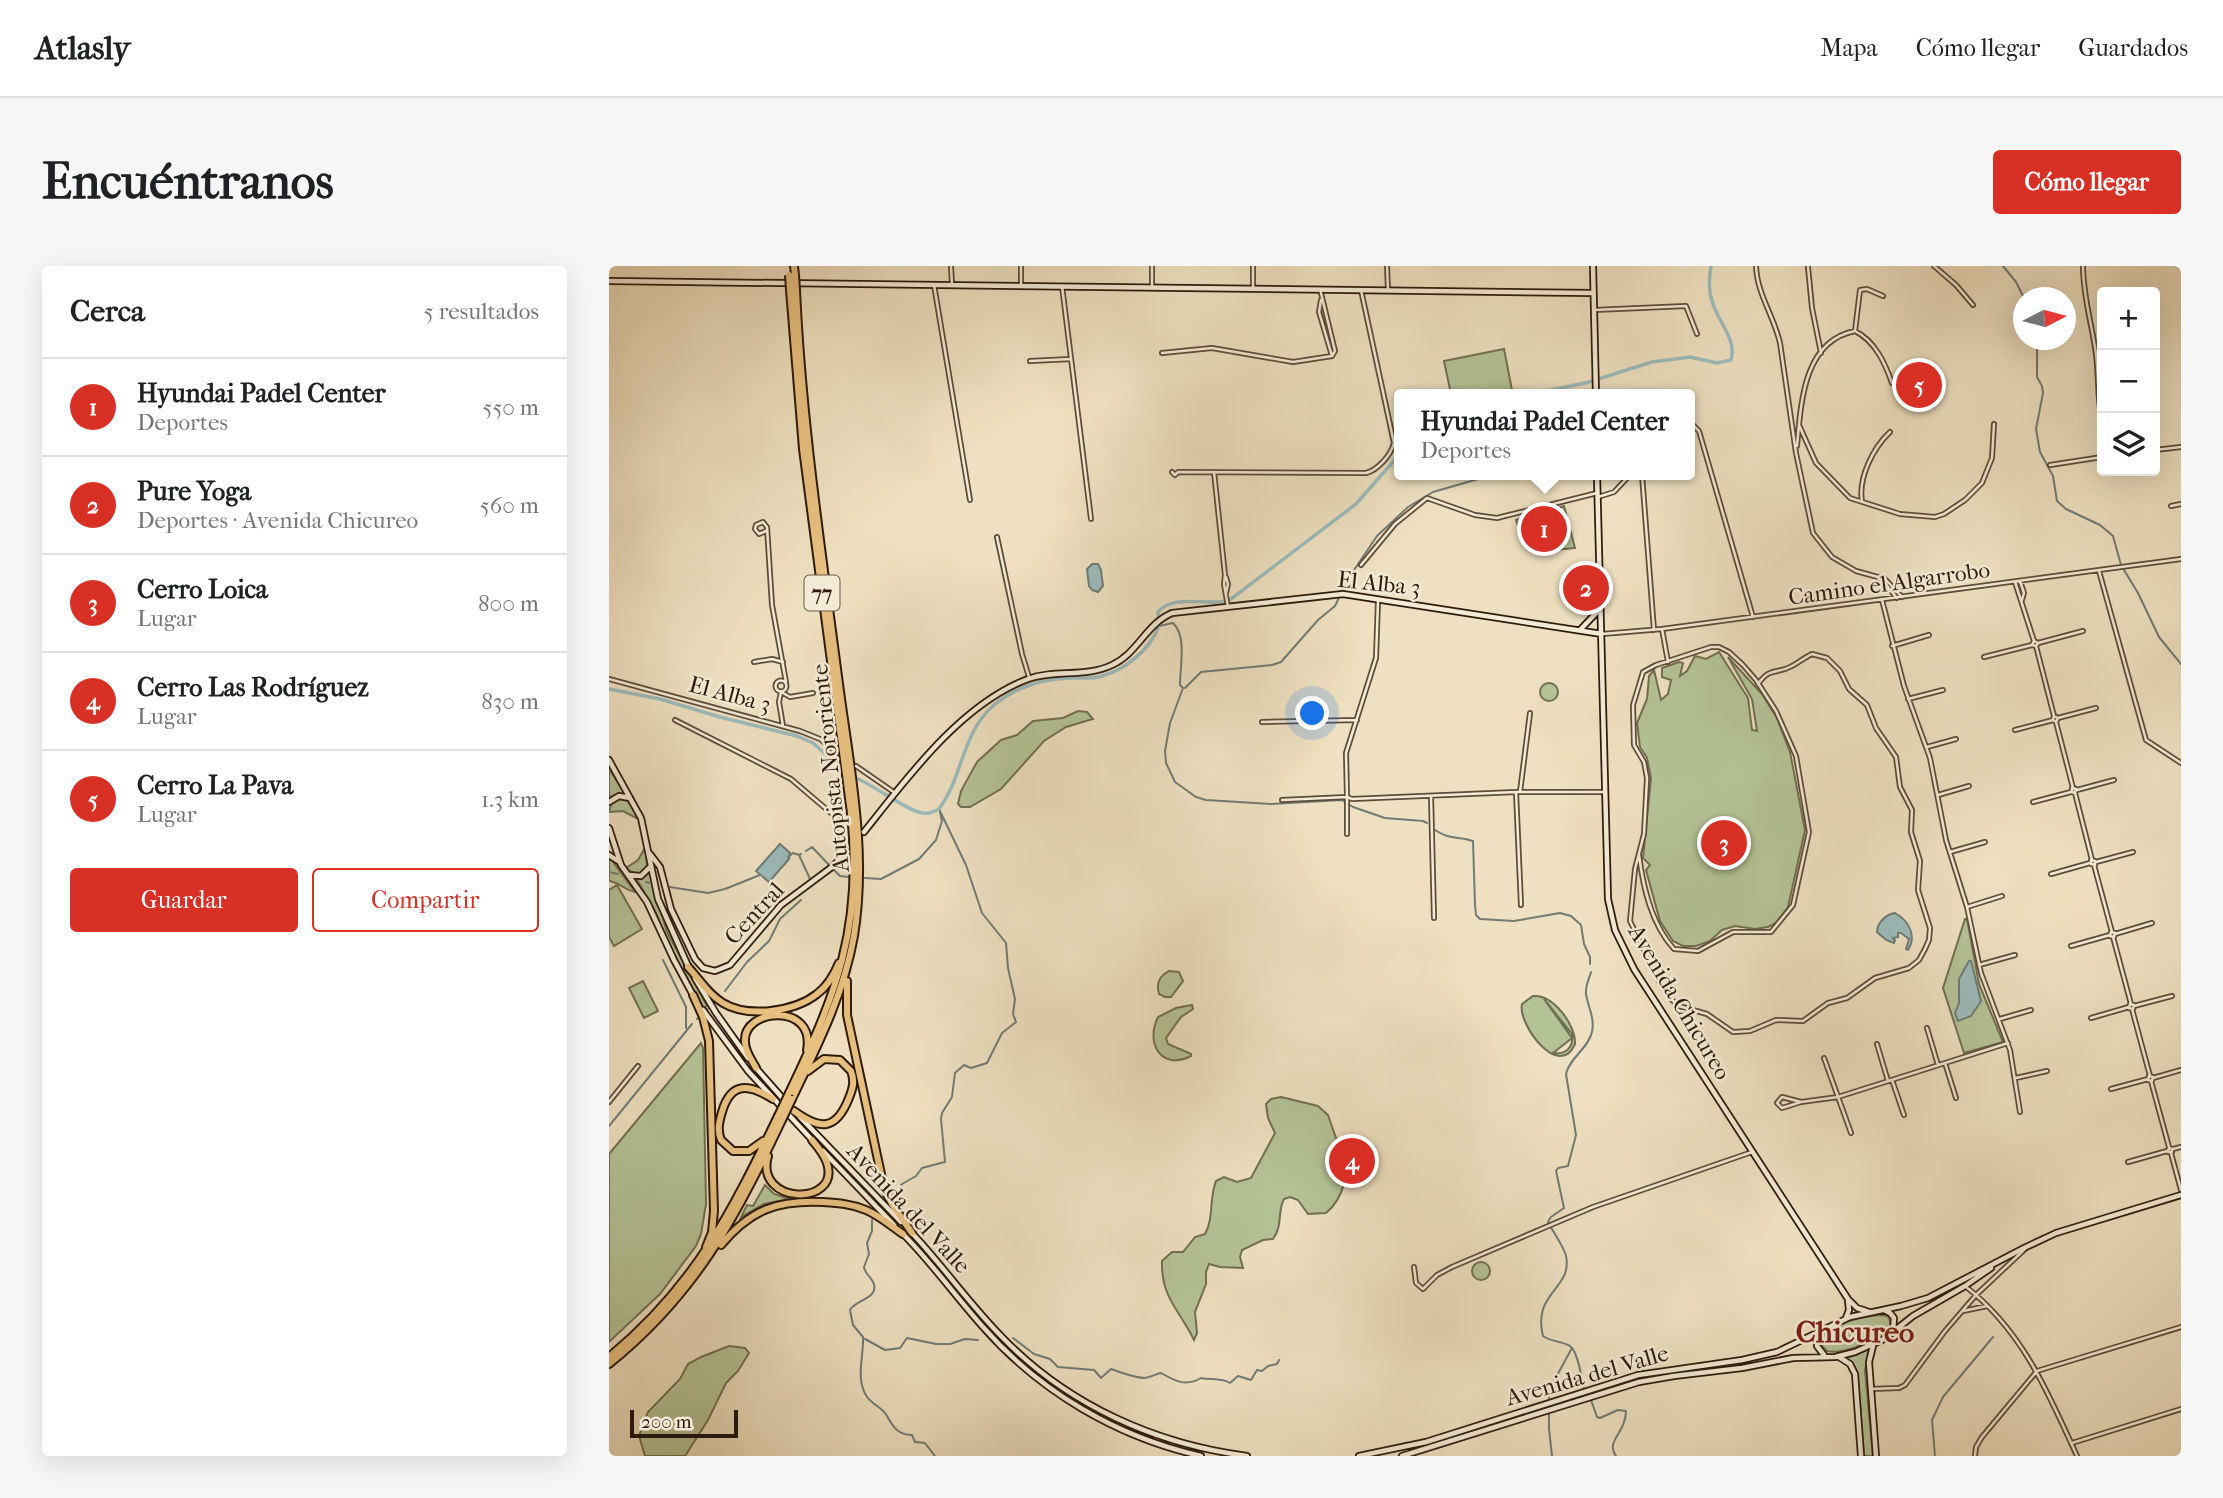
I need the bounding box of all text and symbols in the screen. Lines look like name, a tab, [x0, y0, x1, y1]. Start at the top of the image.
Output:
text: Atlasly	[35, 29, 130, 68]
text: Mapa	[1820, 34, 1878, 62]
text: Cómo llegar	[1916, 34, 2040, 62]
text: Guardados	[2078, 34, 2188, 62]
button: Cómo llegar	[1993, 150, 2181, 214]
text: Encuéntranos	[42, 153, 334, 211]
north arrow	[2013, 287, 2076, 350]
map controls	[2097, 287, 2160, 476]
button: +	[2097, 287, 2160, 350]
text: Cerca	[70, 294, 145, 329]
text: 5 resultados	[424, 298, 539, 325]
button: −	[2097, 350, 2160, 413]
pin: 5	[1896, 359, 1942, 411]
text: Hyundai Padel Center	[137, 378, 386, 409]
popup	[1394, 389, 1695, 480]
text: 1	[89, 394, 97, 421]
text: 550 m	[483, 394, 539, 421]
text: Hyundai Padel Center	[1420, 406, 1669, 437]
text: Deportes	[137, 409, 228, 436]
button: layers	[2097, 413, 2160, 476]
text: Deportes	[1420, 437, 1511, 464]
text: Pure Yoga	[137, 476, 251, 507]
text: 2	[87, 492, 99, 519]
text: 560 m	[480, 492, 539, 519]
pin: 1	[1521, 503, 1567, 555]
text: Deportes · Avenida Chicureo	[137, 507, 418, 534]
street label: Camino el Algarrobo	[1787, 556, 1992, 611]
pin: 2	[1563, 562, 1609, 614]
street label: El Alba 3	[1336, 566, 1422, 601]
text: Cerro Loica	[137, 574, 268, 605]
road number: 77	[805, 576, 839, 610]
text: 3	[88, 590, 98, 617]
text: 800 m	[478, 590, 539, 617]
text: Lugar	[137, 605, 197, 632]
street label: Autopista Nororiente	[806, 663, 855, 874]
street label: El Alba 3	[686, 671, 774, 718]
text: Cerro Las Rodríguez	[137, 672, 369, 703]
text: 4	[86, 688, 100, 715]
text: 830 m	[481, 688, 539, 715]
your location	[1295, 696, 1329, 730]
text: Lugar	[137, 703, 197, 730]
text: Cerro La Pava	[137, 770, 293, 801]
text: 5	[88, 786, 98, 813]
text: 1.3 km	[481, 786, 539, 813]
text: Lugar	[137, 801, 197, 828]
pin: 3	[1701, 817, 1747, 869]
button: Guardar	[70, 868, 298, 932]
button: Compartir	[312, 868, 539, 932]
street label: Central	[719, 876, 790, 950]
street label: Avenida Chicureo	[1622, 919, 1736, 1085]
pin: 4	[1329, 1135, 1375, 1187]
street label: Avenida del Valle	[841, 1137, 976, 1279]
district label: Chicureo	[1796, 1315, 1914, 1350]
street label: Avenida del Valle	[1502, 1339, 1672, 1412]
scale bar	[630, 1407, 739, 1439]
text: 200 m	[641, 1411, 692, 1433]

